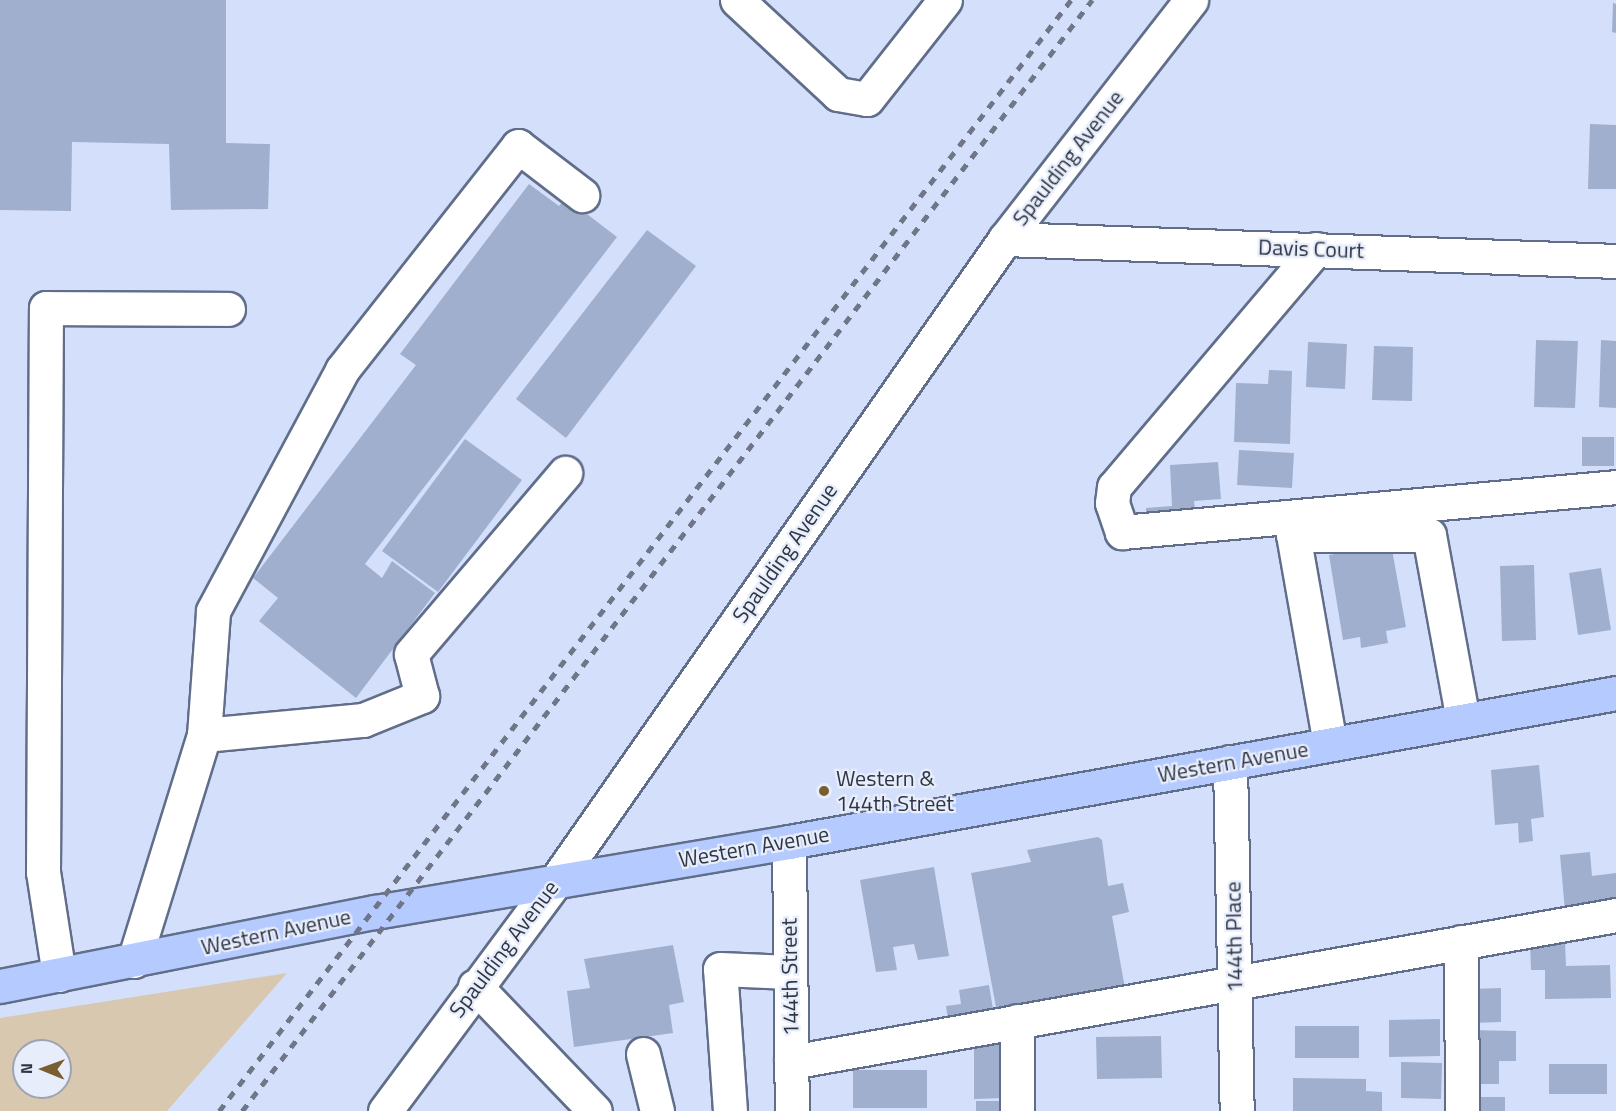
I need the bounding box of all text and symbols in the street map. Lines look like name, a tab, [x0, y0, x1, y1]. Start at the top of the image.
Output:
street label: Spaulding Avenue	[1007, 85, 1129, 231]
street label: Davis Court	[1258, 234, 1364, 264]
street label: Spaulding Avenue	[727, 478, 843, 628]
street label: Western Avenue	[1156, 736, 1310, 788]
place label: Western & 144th Street	[836, 765, 954, 816]
marker: Western & 144th Street	[817, 784, 831, 798]
street label: Western Avenue	[677, 821, 831, 873]
street label: Spaulding Avenue	[444, 875, 564, 1023]
street label: 144th Place	[1220, 881, 1248, 993]
street label: Western Avenue	[199, 903, 353, 961]
street label: 144th Street	[776, 918, 804, 1036]
north arrow	[12, 1039, 72, 1099]
text: N	[14, 1063, 38, 1074]

